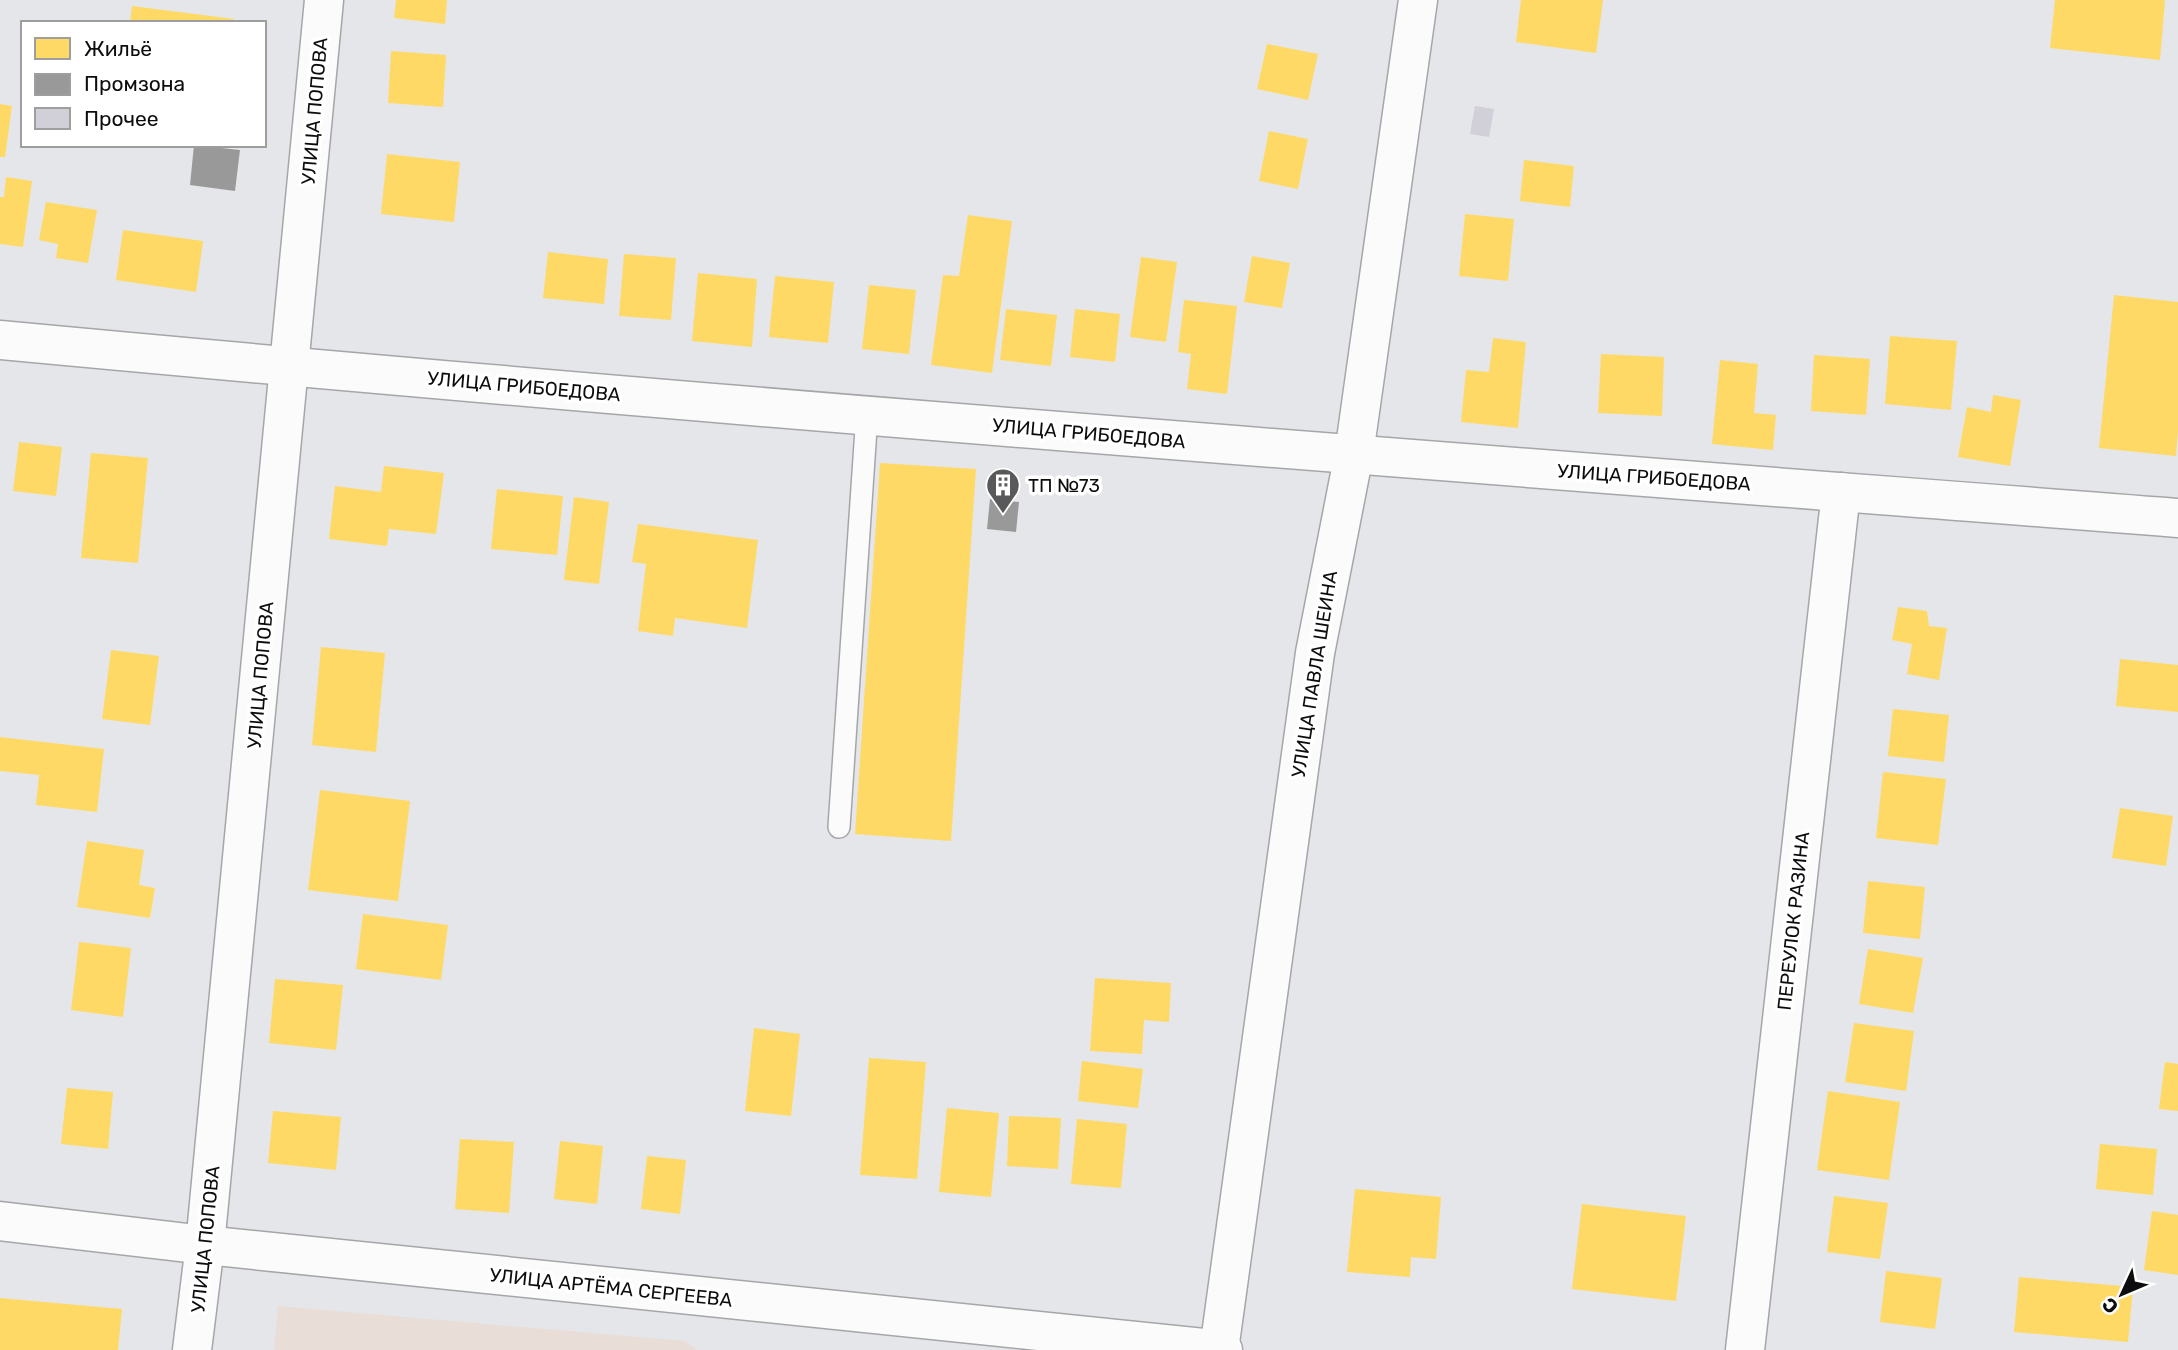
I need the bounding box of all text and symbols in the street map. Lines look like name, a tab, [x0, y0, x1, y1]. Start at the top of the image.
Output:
legend	[21, 21, 266, 147]
text: Жильё	[84, 36, 152, 61]
street label: УЛИЦА ПОПОВА	[297, 36, 332, 186]
text: Промзона	[84, 71, 185, 96]
text: Прочее	[84, 106, 159, 131]
street label: УЛИЦА ГРИБОЕДОВА	[426, 367, 622, 406]
street label: УЛИЦА ГРИБОЕДОВА	[991, 414, 1187, 453]
street label: УЛИЦА ГРИБОЕДОВА	[1556, 459, 1752, 496]
building icon: ТП №73	[984, 466, 1022, 515]
place label: ТП №73	[1028, 474, 1100, 497]
street label: УЛИЦА ПАВЛА ШЕИНА	[1287, 569, 1342, 779]
street label: УЛИЦА ПОПОВА	[243, 600, 278, 750]
street label: ПЕРЕУЛОК РАЗИНА	[1773, 830, 1814, 1012]
street label: УЛИЦА ПОПОВА	[186, 1164, 225, 1314]
north arrow	[2087, 1259, 2157, 1329]
street label: УЛИЦА АРТЁМА СЕРГЕЕВА	[488, 1263, 734, 1312]
text: С	[2097, 1293, 2123, 1318]

